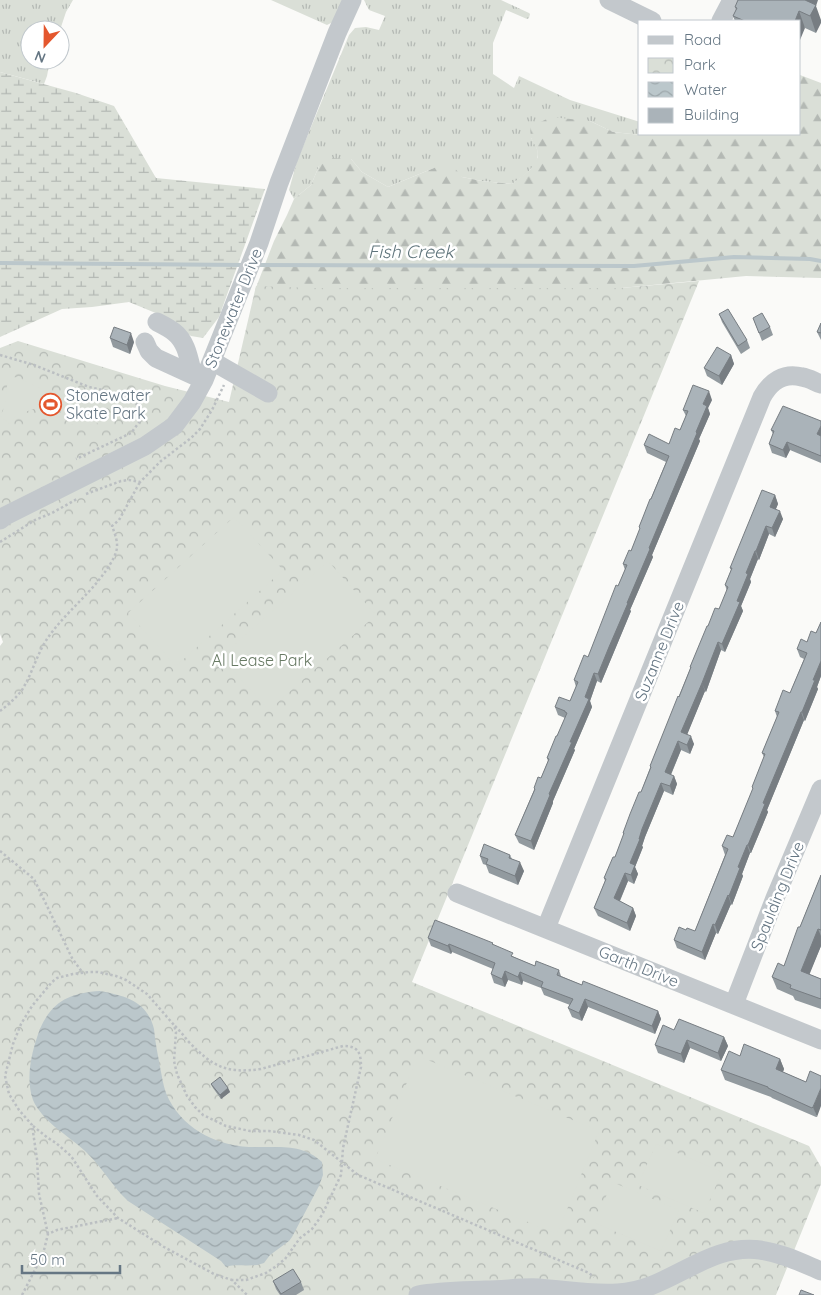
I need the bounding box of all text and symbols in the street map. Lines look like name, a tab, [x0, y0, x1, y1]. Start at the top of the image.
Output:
north arrow	[20, 20, 70, 70]
legend	[638, 20, 801, 135]
text: Road	[684, 30, 721, 49]
text: N	[32, 47, 48, 67]
text: Park	[684, 55, 716, 74]
text: Water	[684, 80, 727, 99]
text: Building	[684, 105, 739, 124]
water label: Fish Creek	[368, 240, 455, 263]
street label: Stonewater Drive	[200, 245, 266, 371]
place label: Stonewater Skate Park	[66, 385, 151, 423]
sports icon: Stonewater Skate Park	[38, 392, 62, 416]
street label: Suzanne Drive	[630, 598, 688, 704]
park label: Al Lease Park	[212, 650, 312, 670]
street label: Spaulding Drive	[746, 838, 808, 954]
street label: Garth Drive	[596, 941, 682, 991]
scale bar	[22, 1242, 120, 1274]
text: 50 m	[30, 1250, 65, 1269]

